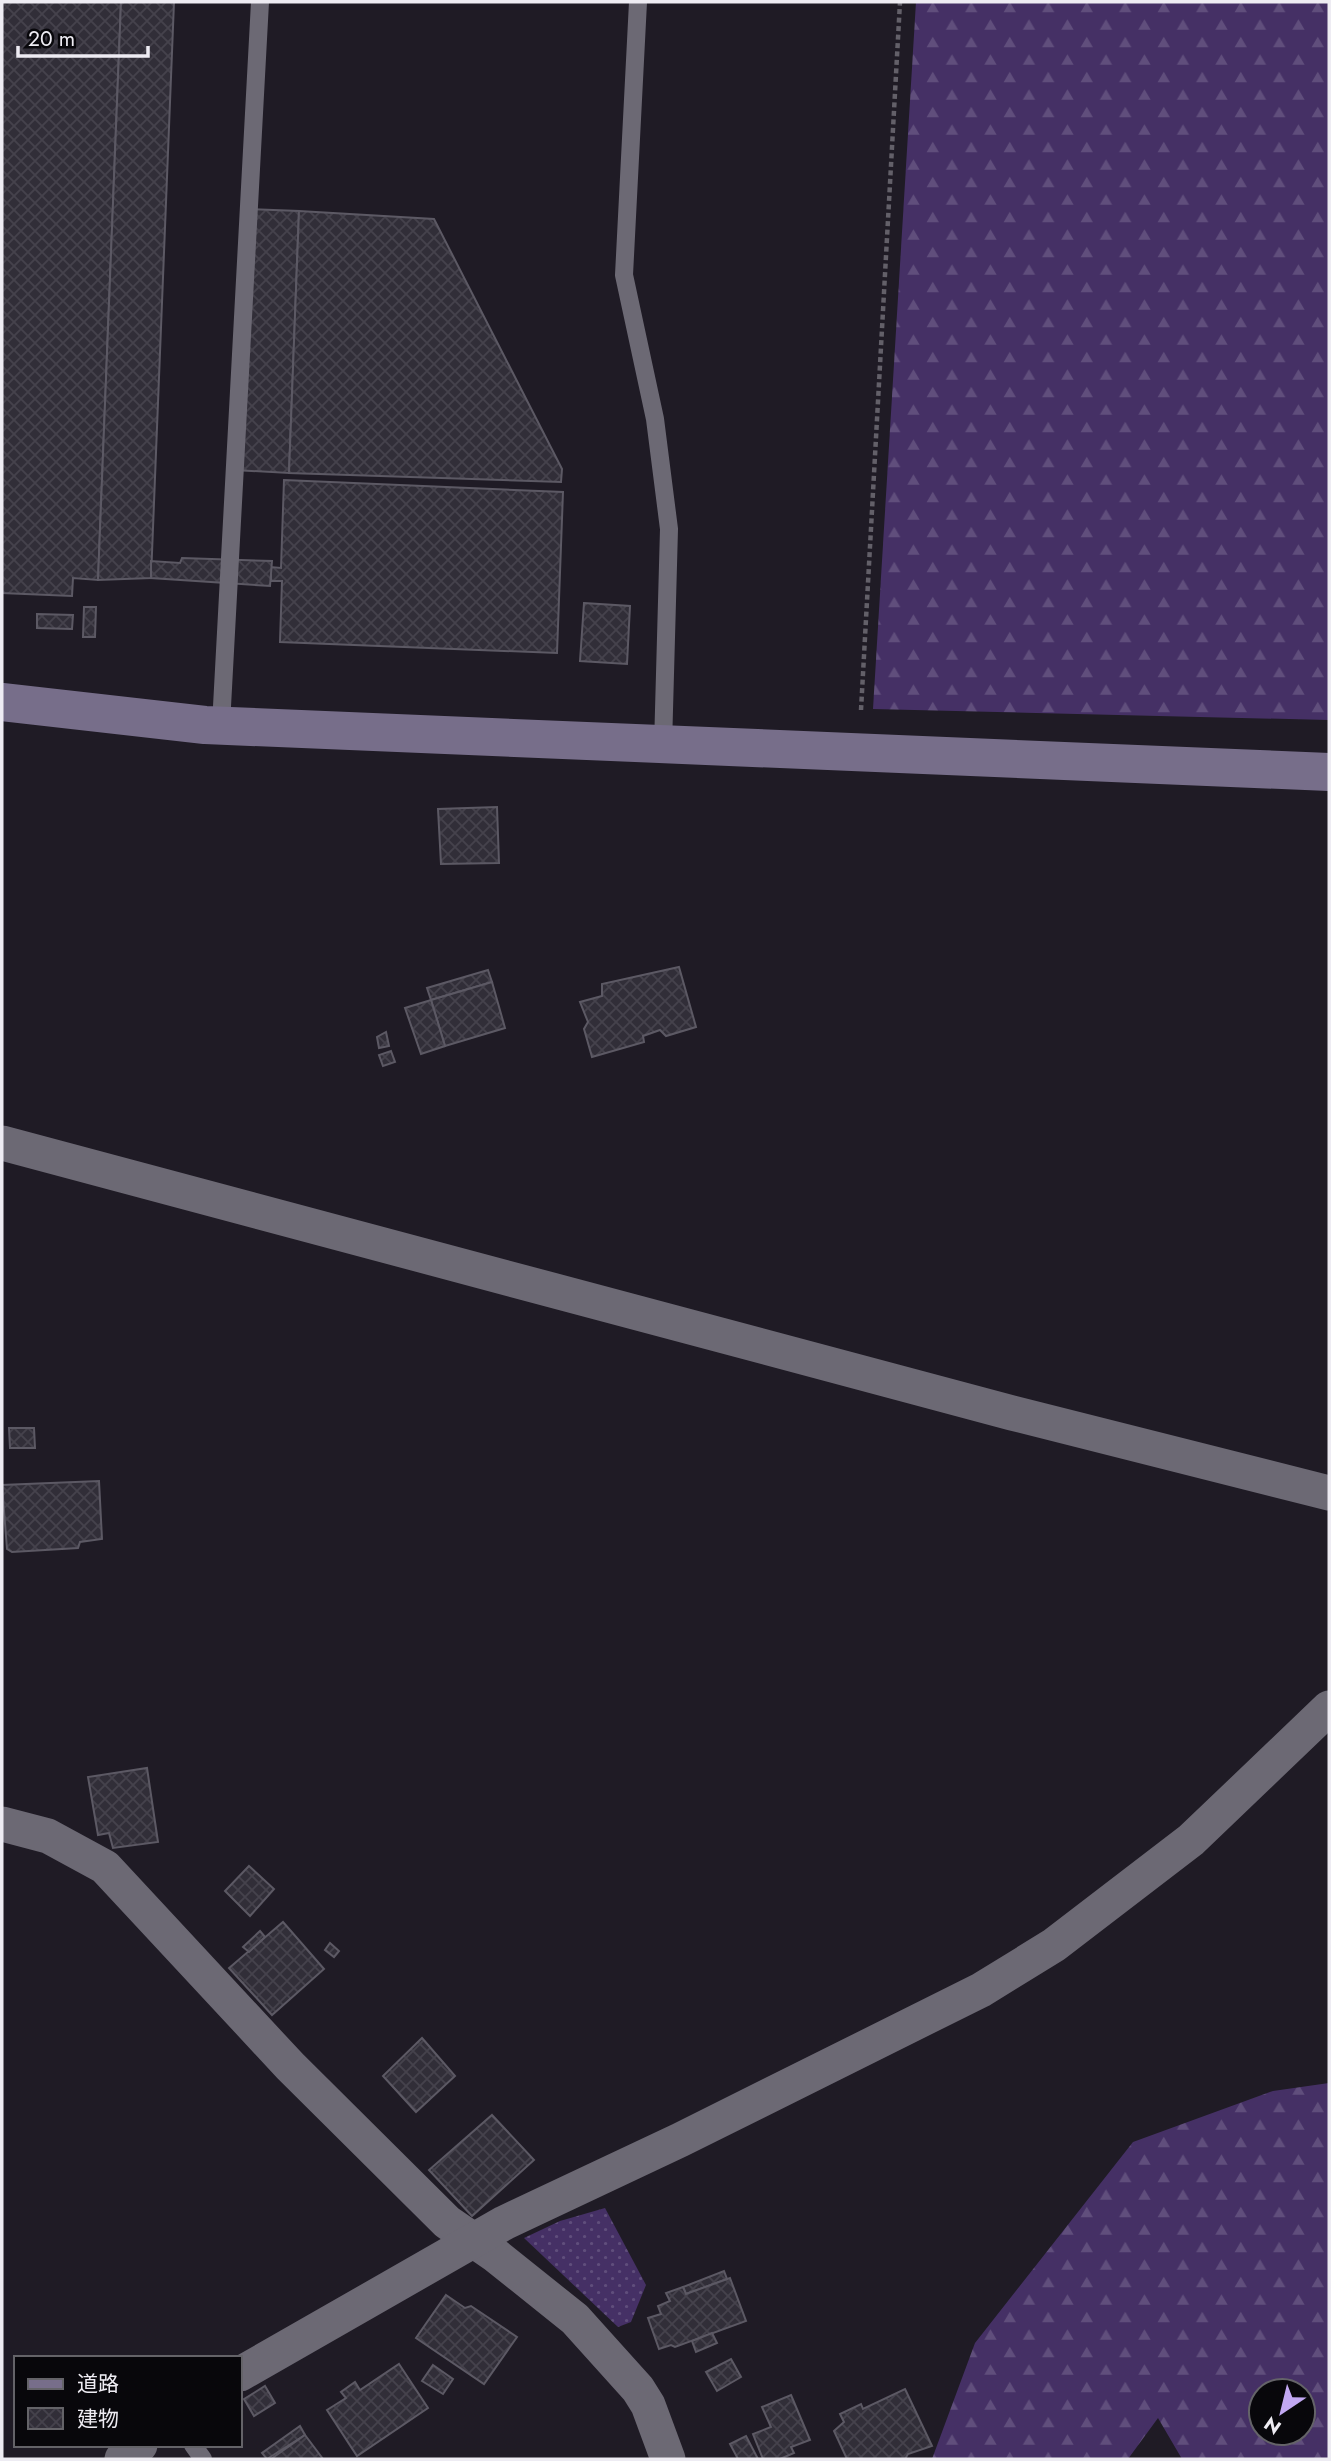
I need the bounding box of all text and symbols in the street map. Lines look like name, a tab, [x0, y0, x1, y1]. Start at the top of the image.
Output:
scale bar	[18, 14, 147, 58]
text: 20 m	[28, 24, 75, 54]
legend	[14, 2356, 242, 2447]
text: 道路	[77, 2369, 119, 2399]
north arrow	[1247, 2377, 1317, 2447]
text: 建物	[77, 2404, 119, 2434]
text: N	[1259, 2410, 1286, 2441]

